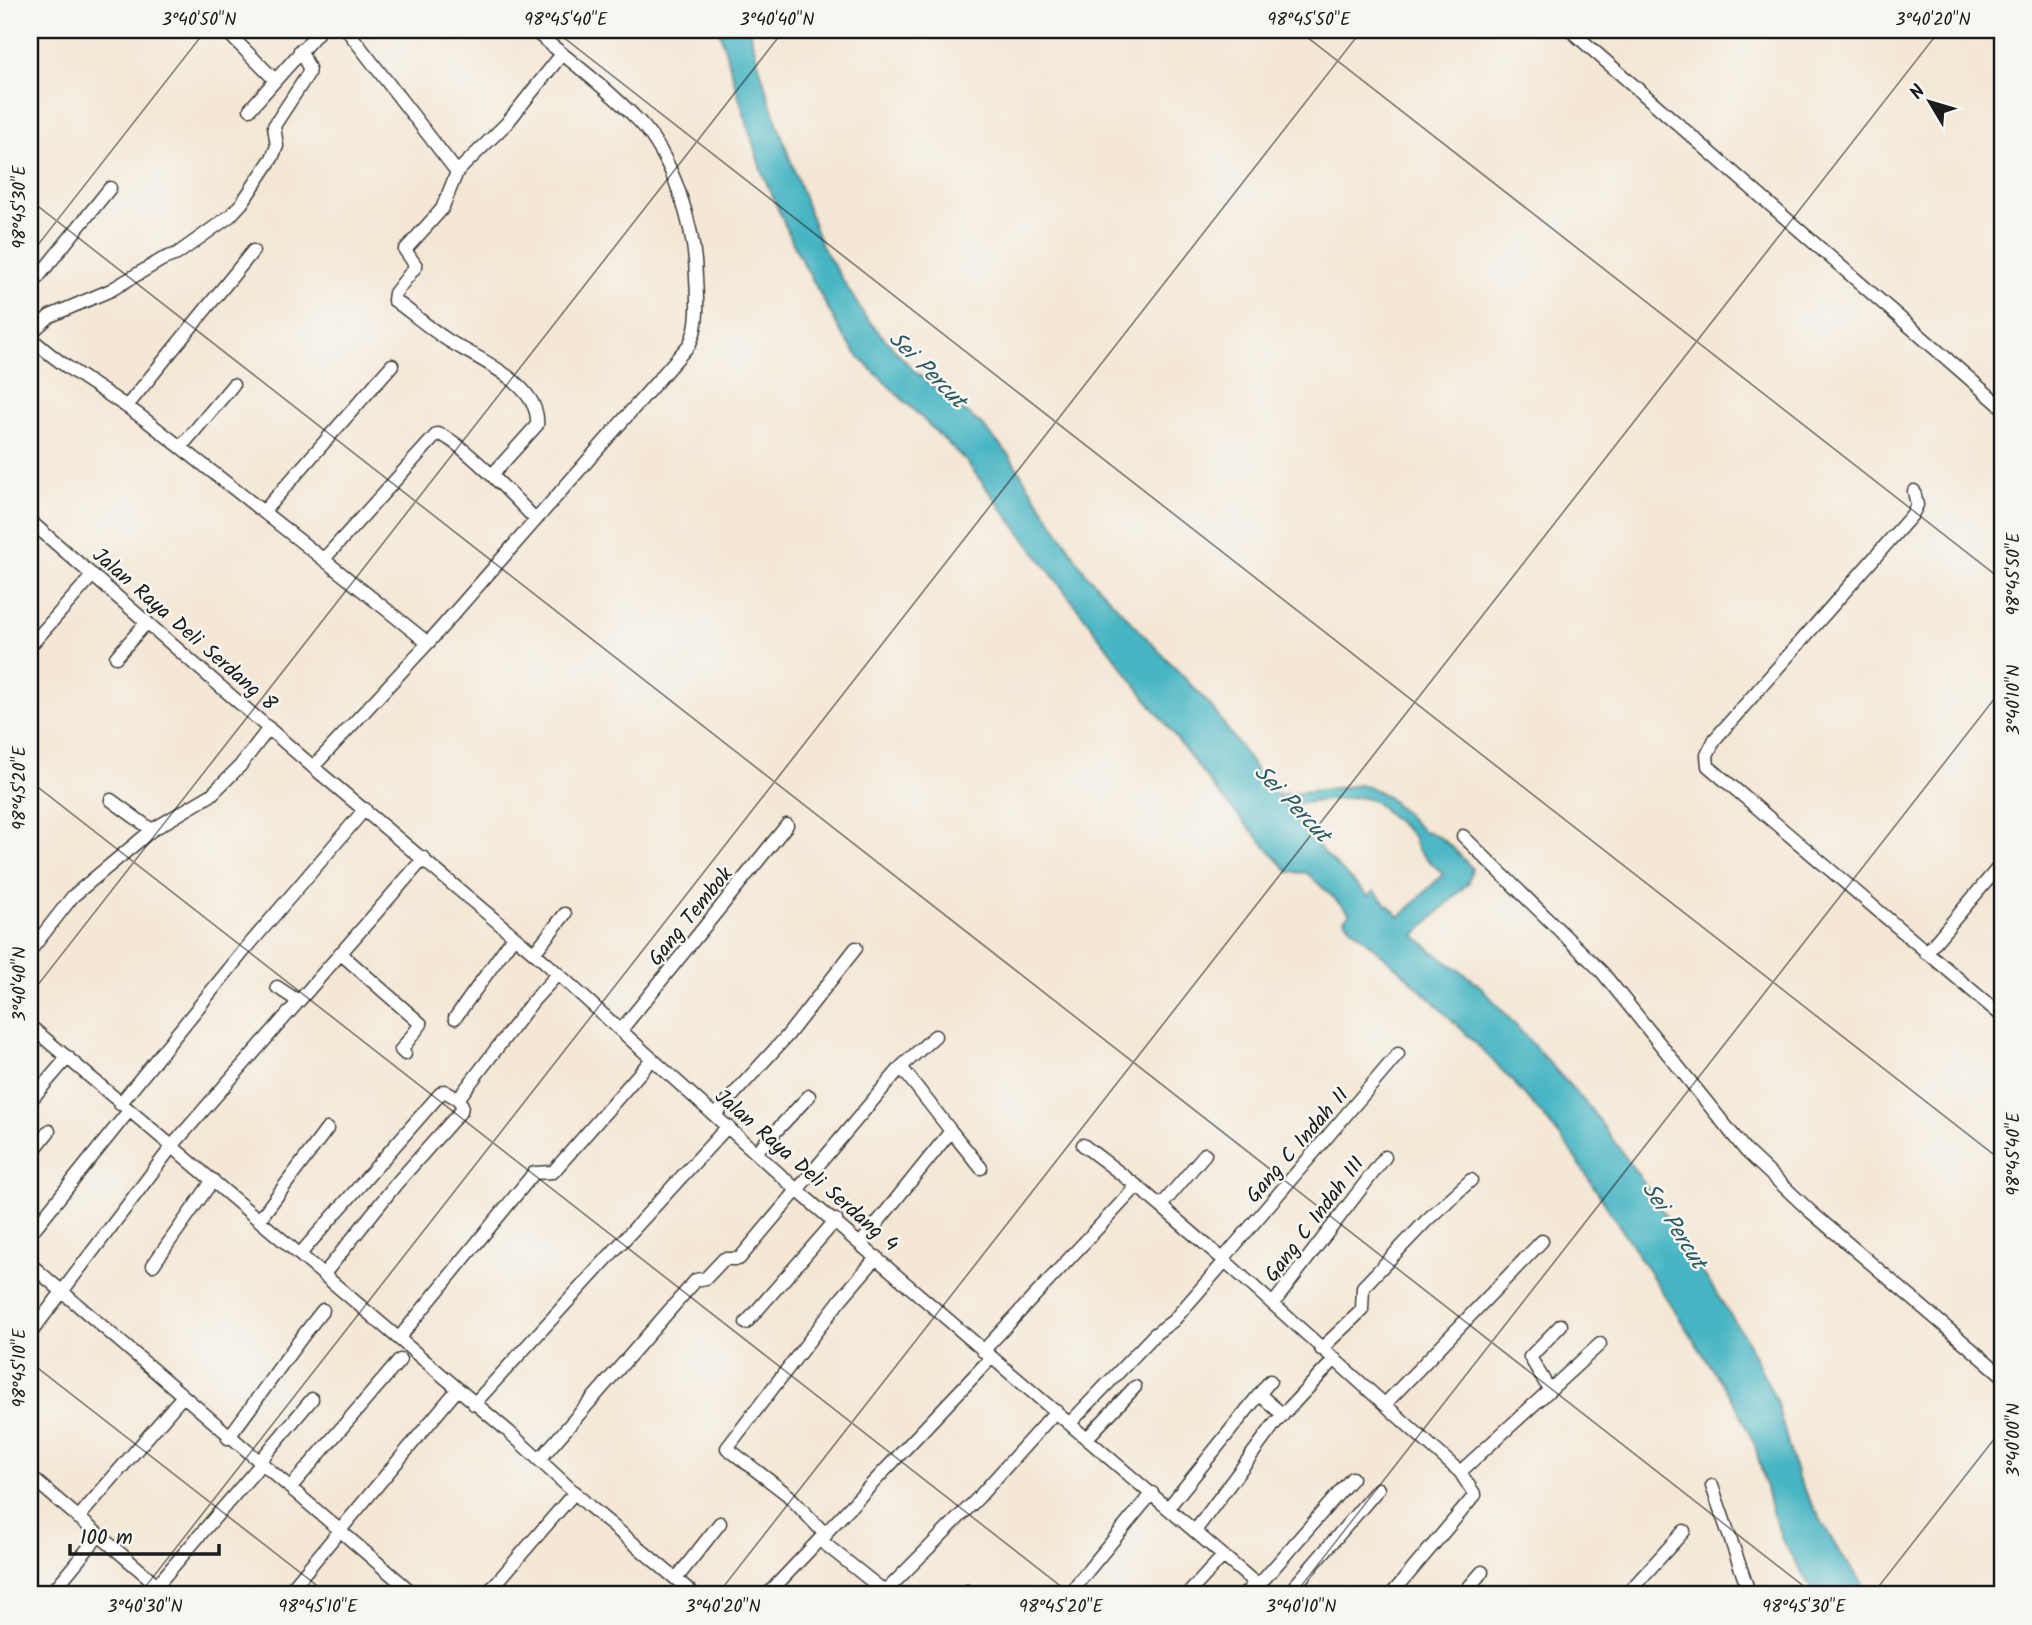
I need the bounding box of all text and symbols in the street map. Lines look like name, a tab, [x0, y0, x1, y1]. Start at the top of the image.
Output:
text: 3°40'50"N	[162, 6, 236, 35]
text: 98°45'40"E	[524, 6, 608, 35]
text: 3°40'40"N	[740, 6, 814, 35]
text: 98°45'50"E	[1267, 6, 1351, 35]
text: 3°40'20"N	[1895, 6, 1971, 35]
north arrow	[1896, 66, 1966, 136]
text: N	[1903, 79, 1934, 107]
text: 98°45'30"E	[6, 165, 35, 249]
water label: Sei Percut	[879, 323, 977, 421]
text: 98°45'50"E	[2000, 532, 2029, 616]
street label: Jalan Raya Deli Serdang 8	[84, 540, 284, 720]
text: 3°40'10"N	[2000, 665, 2029, 735]
text: 98°45'20"E	[6, 746, 35, 830]
water label: Sei Percut	[1245, 757, 1341, 855]
street label: Gang Tembok	[641, 860, 742, 974]
text: 3°40'40"N	[6, 947, 35, 1021]
street label: Gang C Indah II	[1238, 1081, 1358, 1211]
street label: Jalan Raya Deli Serdang 4	[706, 1082, 906, 1261]
text: 98°45'40"E	[2000, 1112, 2029, 1196]
street label: Gang C Indah III	[1257, 1150, 1374, 1290]
water label: Sei Percut	[1632, 1175, 1717, 1280]
text: 98°45'10"E	[6, 1328, 35, 1408]
text: 3°40'00"N	[2000, 1403, 2029, 1477]
scale bar	[70, 1513, 219, 1557]
text: 100 m	[80, 1522, 133, 1555]
text: 3°40'30"N	[107, 1593, 183, 1622]
text: 98°45'10"E	[278, 1593, 358, 1622]
text: 3°40'20"N	[685, 1593, 761, 1622]
text: 98°45'20"E	[1019, 1593, 1103, 1622]
text: 3°40'10"N	[1266, 1593, 1336, 1622]
text: 98°45'30"E	[1762, 1593, 1846, 1622]

